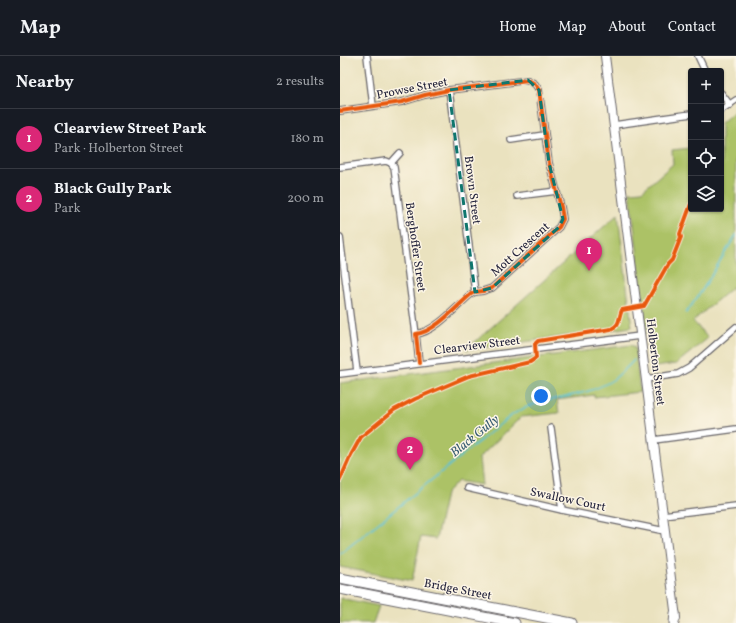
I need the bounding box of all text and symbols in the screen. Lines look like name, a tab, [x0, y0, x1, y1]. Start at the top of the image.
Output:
text: Map	[20, 15, 61, 41]
text: Home	[499, 18, 536, 37]
text: Map	[558, 18, 586, 37]
text: About	[608, 18, 646, 37]
text: Contact	[668, 18, 716, 37]
map controls	[688, 68, 724, 212]
button: +	[688, 68, 724, 104]
text: Nearby	[16, 71, 74, 94]
text: 2 results	[276, 73, 324, 91]
street label: Prowse Street	[375, 74, 449, 104]
button: −	[688, 104, 724, 140]
text: Clearview Street Park	[54, 119, 206, 140]
text: 1	[26, 130, 32, 148]
text: 180 m	[290, 130, 324, 148]
text: Park · Holberton Street	[54, 140, 183, 158]
button: locate	[688, 140, 724, 176]
street label: Brown Street	[460, 155, 484, 225]
button: layers	[688, 176, 724, 212]
text: Black Gully Park	[54, 179, 172, 200]
text: 2	[26, 190, 32, 208]
text: 200 m	[287, 190, 324, 208]
text: Park	[54, 200, 81, 218]
street label: Berghoffer Street	[401, 201, 429, 293]
street label: Mott Crescent	[488, 219, 554, 280]
pin: 1	[576, 238, 602, 271]
street label: Holberton Street	[642, 318, 668, 407]
street label: Clearview Street	[433, 333, 521, 359]
your location	[531, 386, 551, 406]
water label: Black Gully	[447, 411, 504, 462]
pin: 2	[397, 437, 423, 470]
street label: Swallow Court	[529, 484, 607, 516]
street label: Bridge Street	[423, 576, 493, 604]

